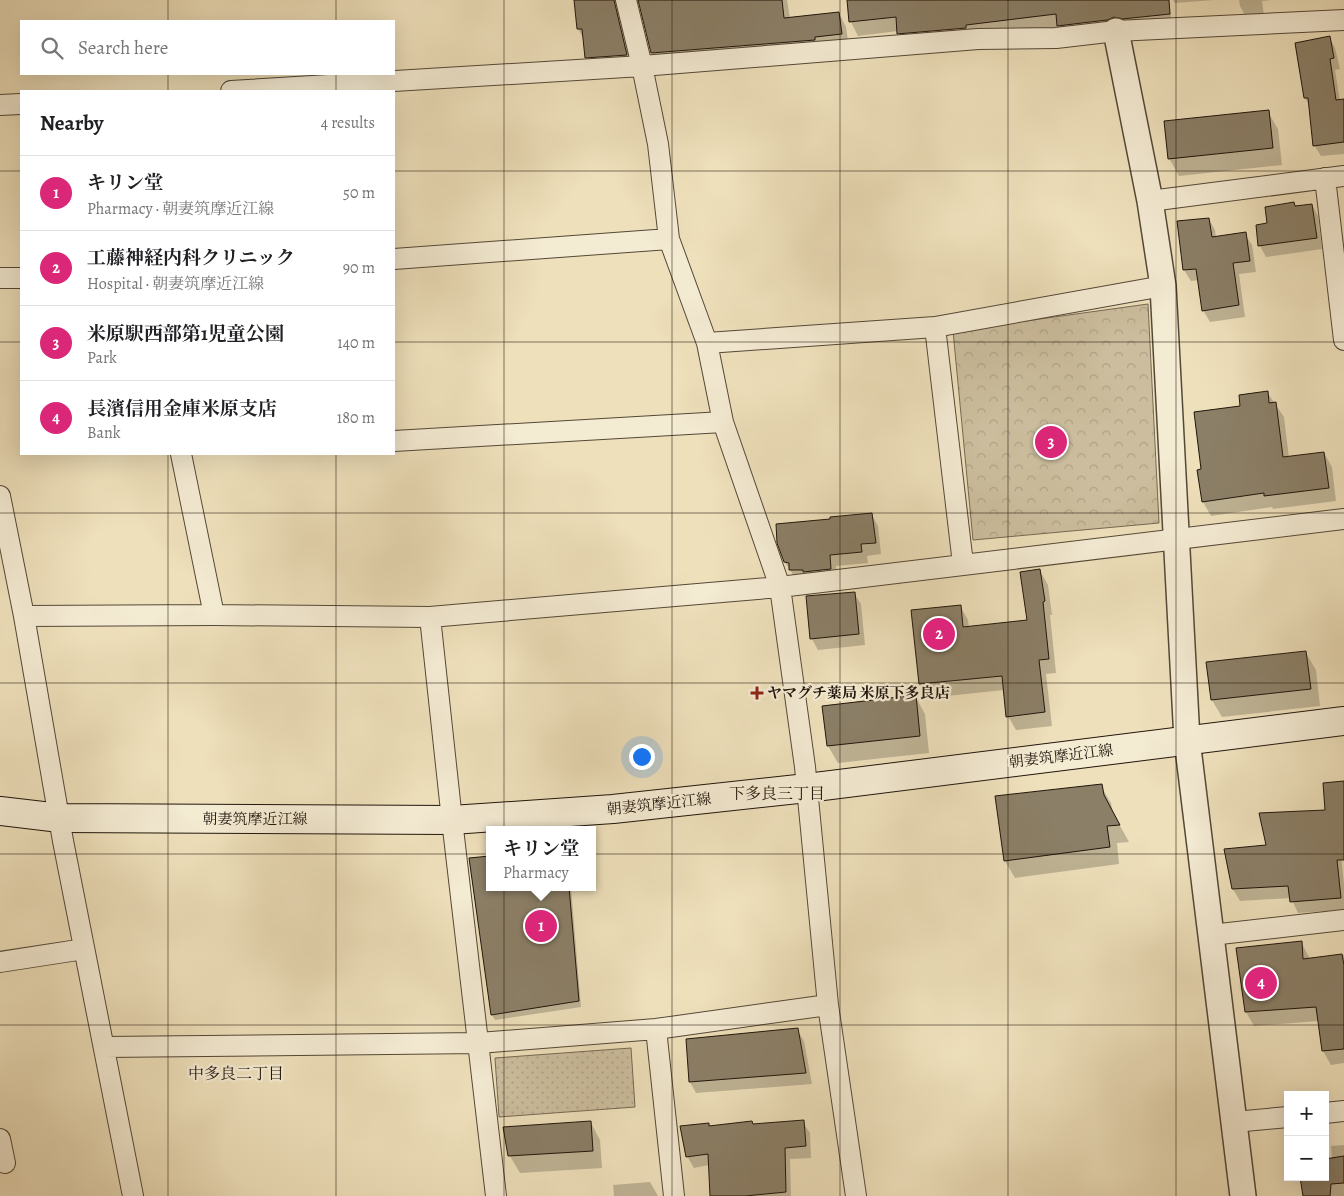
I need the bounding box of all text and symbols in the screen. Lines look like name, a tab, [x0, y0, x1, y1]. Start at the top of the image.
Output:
search box	[20, 20, 395, 75]
icon: search	[38, 34, 66, 62]
text: Search here	[78, 35, 168, 61]
text: Nearby	[40, 109, 103, 137]
text: 4 results	[321, 112, 375, 134]
text: キリン堂	[87, 170, 163, 196]
text: 1	[53, 182, 59, 204]
text: 50 m	[343, 182, 375, 204]
text: Pharmacy · 朝妻筑摩近江線	[87, 198, 274, 220]
text: 工藤神経内科クリニック	[87, 245, 295, 271]
text: 2	[52, 257, 60, 279]
text: 90 m	[343, 257, 375, 279]
text: Hospital · 朝妻筑摩近江線	[87, 273, 264, 295]
text: 米原駅西部第1児童公園	[87, 321, 284, 347]
text: 3	[53, 332, 59, 354]
text: 140 m	[337, 332, 375, 354]
text: Park	[87, 347, 117, 369]
text: 長濱信用金庫米原支店	[87, 396, 277, 422]
text: 4	[52, 407, 60, 429]
text: 180 m	[337, 407, 375, 429]
text: Bank	[87, 422, 121, 444]
pin: 3	[1035, 423, 1067, 461]
pin: 2	[923, 615, 955, 653]
place label: ヤマグチ薬局 米原下多良店	[767, 683, 950, 703]
marker: ヤマグチ薬局 米原下多良店	[751, 687, 763, 699]
street label: 朝妻筑摩近江線	[1008, 740, 1114, 772]
your location	[629, 744, 655, 770]
district label: 下多良三丁目	[729, 783, 825, 805]
street label: 朝妻筑摩近江線	[606, 789, 712, 819]
street label: 朝妻筑摩近江線	[202, 809, 308, 829]
popup	[486, 826, 596, 891]
text: キリン堂	[503, 836, 579, 862]
text: Pharmacy	[503, 862, 569, 884]
pin: 1	[525, 907, 557, 945]
pin: 4	[1245, 964, 1277, 1002]
district label: 中多良二丁目	[188, 1063, 284, 1085]
map controls	[1284, 1091, 1329, 1181]
button: +	[1284, 1091, 1329, 1136]
button: −	[1284, 1136, 1329, 1181]

